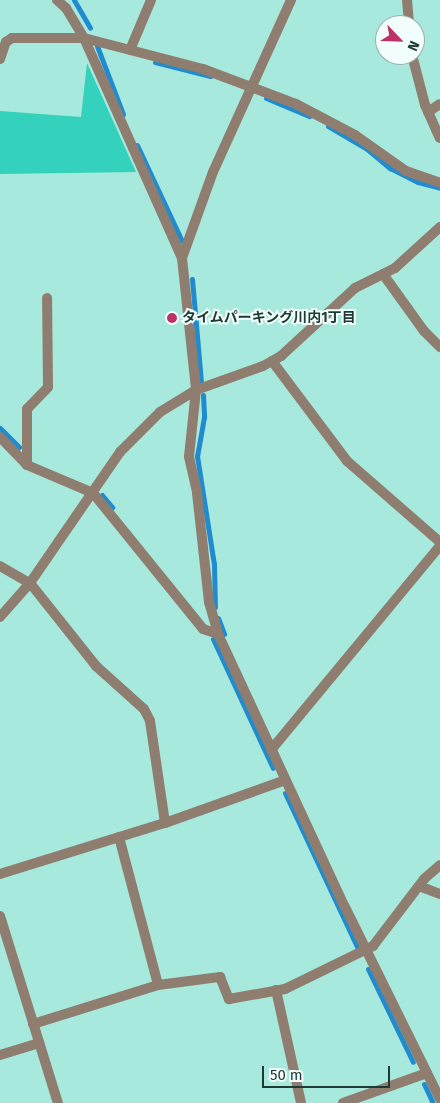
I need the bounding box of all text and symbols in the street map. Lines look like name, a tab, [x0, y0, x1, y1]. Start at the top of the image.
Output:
north arrow	[375, 15, 425, 65]
text: N	[404, 38, 423, 54]
place label: タイムパーキング川内1丁目	[182, 310, 356, 326]
marker: タイムパーキング川内1丁目	[166, 312, 178, 324]
scale bar	[265, 1056, 392, 1088]
text: 50 m	[270, 1066, 303, 1084]

